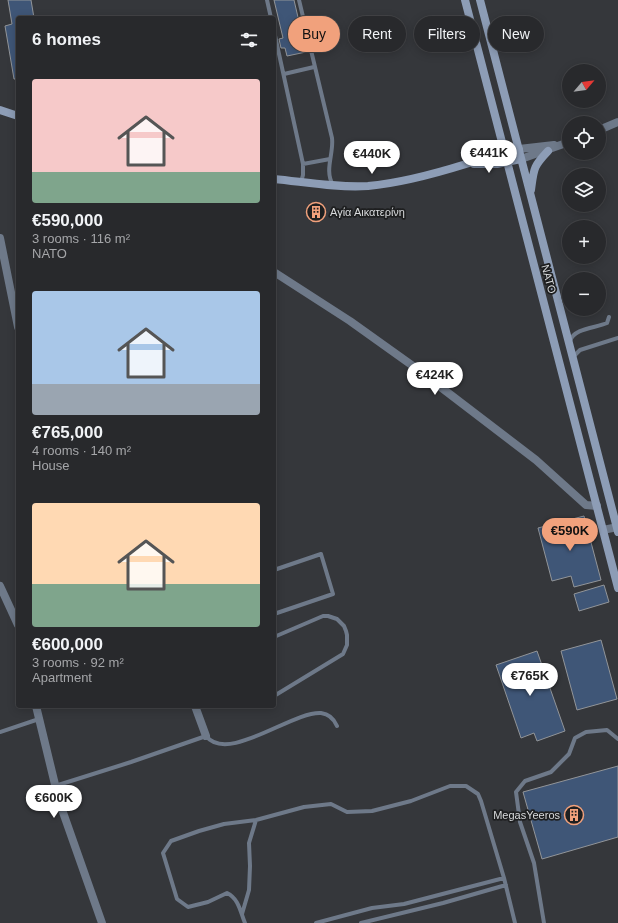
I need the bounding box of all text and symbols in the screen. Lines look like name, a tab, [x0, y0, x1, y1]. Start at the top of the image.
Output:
chip: Buy	[288, 16, 340, 52]
chip: Rent	[348, 16, 406, 52]
chip: Filters	[414, 16, 480, 52]
chip: New	[488, 16, 544, 52]
icon: filters	[238, 29, 260, 51]
text: 6 homes	[32, 30, 101, 49]
north arrow	[562, 64, 606, 108]
map controls	[562, 64, 606, 316]
icon: home	[110, 105, 182, 177]
button: locate	[562, 116, 606, 160]
pin: €441K	[461, 140, 517, 174]
pin: €440K	[344, 141, 400, 175]
text: €441K	[470, 145, 508, 160]
text: €440K	[353, 146, 391, 161]
button: layers	[562, 168, 606, 212]
building icon: Αγία Αικατερίνη	[305, 201, 327, 223]
place label: Αγία Αικατερίνη	[330, 206, 405, 218]
text: €590,000	[32, 211, 103, 230]
button: +	[562, 220, 606, 264]
text: 3 rooms · 116 m²	[32, 231, 130, 246]
text: ΝΑΤΟ	[32, 246, 67, 261]
street label: ΝΑΤΟ	[539, 263, 559, 295]
button: −	[562, 272, 606, 316]
icon: home	[110, 317, 182, 389]
pin: €424K	[407, 362, 463, 396]
text: €424K	[416, 367, 454, 382]
text: €765,000	[32, 423, 103, 442]
text: 4 rooms · 140 m²	[32, 443, 131, 458]
text: House	[32, 458, 70, 473]
pin: €590K	[542, 518, 598, 552]
text: €590K	[551, 523, 589, 538]
icon: home	[110, 529, 182, 601]
text: €600,000	[32, 635, 103, 654]
text: 3 rooms · 92 m²	[32, 655, 124, 670]
pin: €765K	[502, 663, 558, 697]
text: €765K	[511, 668, 549, 683]
text: Apartment	[32, 670, 92, 685]
pin: €600K	[26, 785, 82, 819]
text: €600K	[35, 790, 73, 805]
building icon: MegasYeeros	[563, 804, 585, 826]
place label: MegasYeeros	[493, 809, 561, 821]

